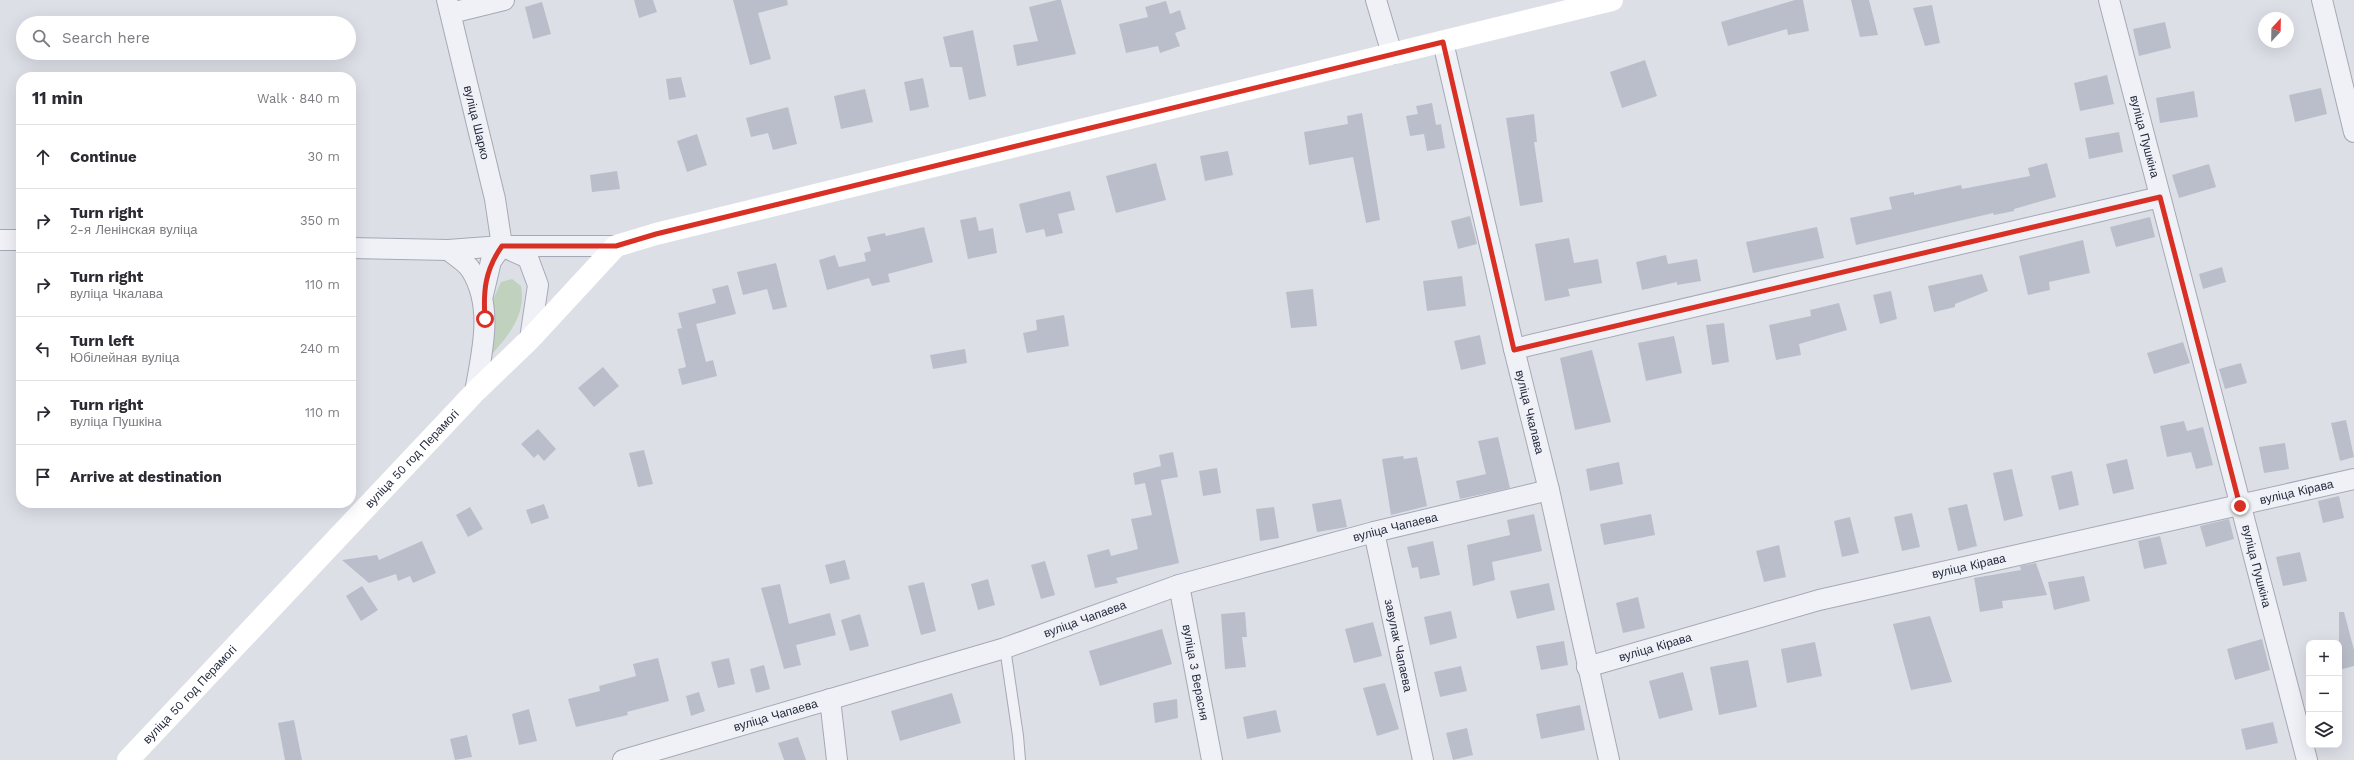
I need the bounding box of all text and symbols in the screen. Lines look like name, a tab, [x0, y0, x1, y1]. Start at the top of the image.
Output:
north arrow	[2258, 12, 2294, 48]
search box	[16, 16, 356, 60]
icon: search	[30, 27, 52, 49]
text: Search here	[62, 29, 150, 47]
street label: вуліца Шарко	[461, 84, 492, 161]
text: 11 min	[32, 88, 83, 108]
text: Walk · 840 m	[257, 91, 340, 106]
street label: вуліца Пушкіна	[2127, 94, 2162, 180]
icon: ahead	[32, 146, 54, 168]
text: Continue	[70, 148, 137, 166]
text: 30 m	[308, 149, 340, 164]
text: Turn right	[70, 204, 143, 222]
icon: right	[32, 210, 54, 232]
text: 350 m	[300, 213, 340, 228]
text: 2-я Ленінская вуліца	[70, 222, 198, 237]
text: Turn right	[70, 268, 143, 286]
icon: right	[32, 274, 54, 296]
text: 110 m	[305, 277, 340, 292]
text: вуліца Чкалава	[70, 286, 163, 301]
route start	[476, 310, 494, 328]
text: Turn left	[70, 332, 134, 350]
icon: left	[32, 338, 54, 360]
text: 240 m	[300, 341, 340, 356]
text: Юбілейная вуліца	[70, 350, 179, 365]
street label: вуліца Чкалава	[1512, 369, 1547, 456]
text: Turn right	[70, 396, 143, 414]
icon: right	[32, 402, 54, 424]
text: 110 m	[305, 405, 340, 420]
street label: вуліца 50 год Перамогі	[362, 407, 462, 511]
text: вуліца Пушкіна	[70, 414, 162, 429]
icon: arrive	[32, 466, 54, 488]
text: Arrive at destination	[70, 468, 222, 486]
street label: вуліца Кірава	[2258, 477, 2335, 507]
route end	[2231, 497, 2249, 515]
street label: вуліца Чапаева	[1351, 510, 1439, 544]
street label: вуліца Пушкіна	[2239, 523, 2274, 609]
street label: вуліца Кірава	[1931, 551, 2007, 581]
street label: вуліца Чапаева	[1042, 598, 1128, 640]
street label: завулак Чапаева	[1382, 598, 1415, 693]
street label: вуліца 3 Верасня	[1180, 623, 1211, 722]
street label: вуліца Кірава	[1617, 630, 1694, 664]
map controls	[2306, 640, 2342, 748]
button: +	[2306, 640, 2342, 676]
street label: вуліца 50 год Перамогі	[140, 642, 239, 747]
button: −	[2306, 676, 2342, 712]
street label: вуліца Чапаева	[732, 696, 819, 734]
button: layers	[2306, 712, 2342, 748]

